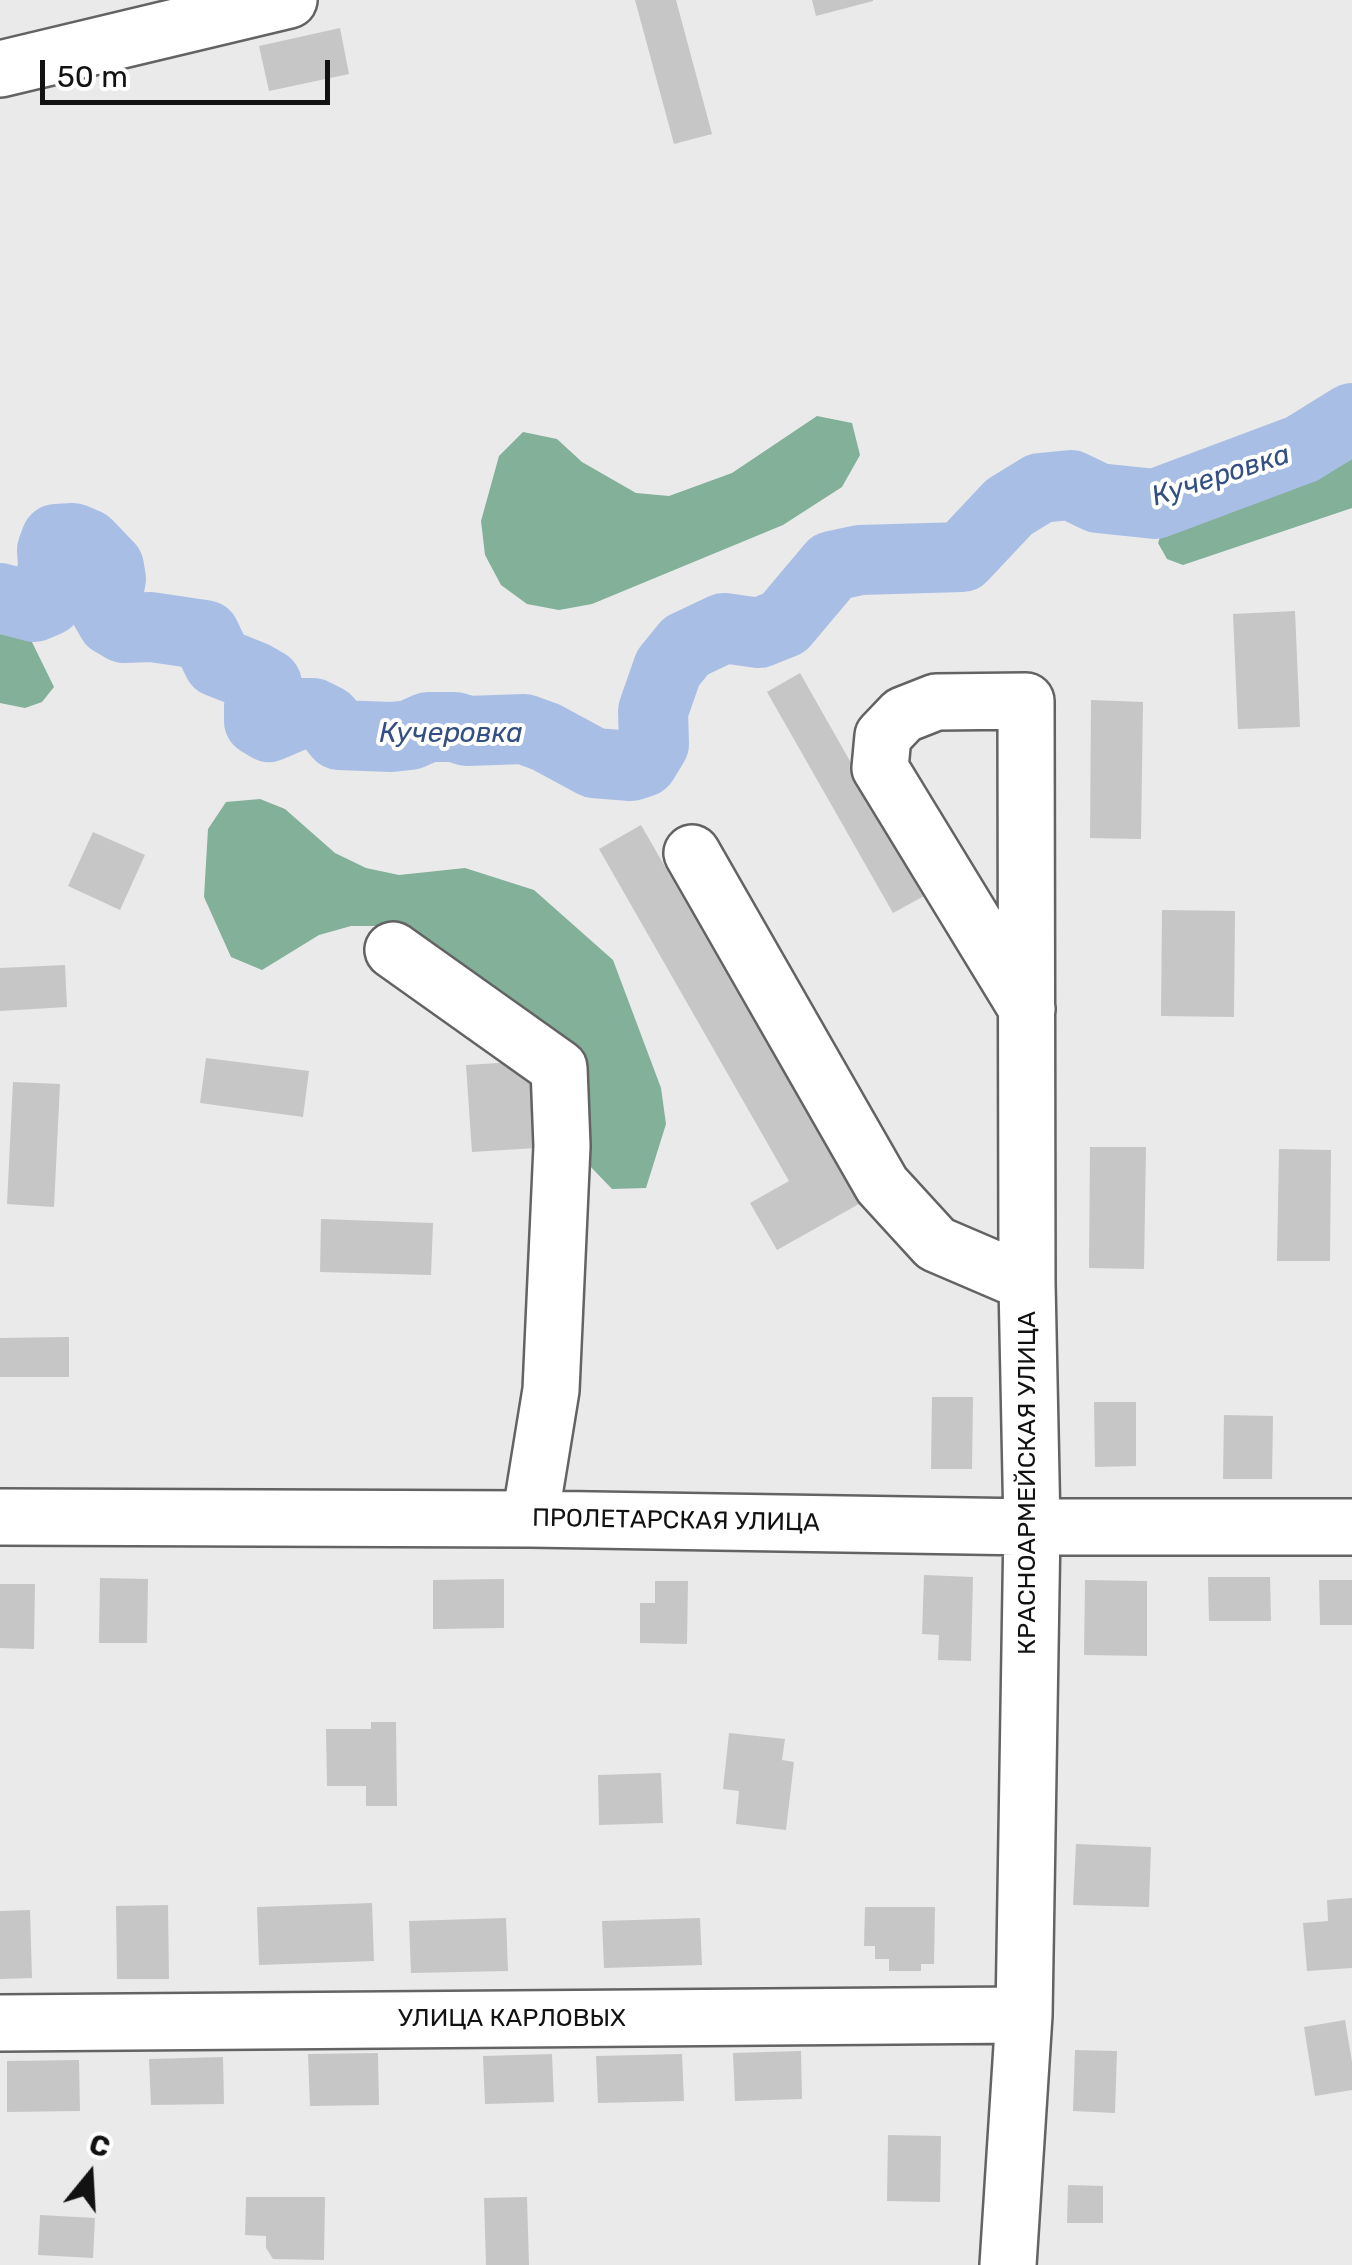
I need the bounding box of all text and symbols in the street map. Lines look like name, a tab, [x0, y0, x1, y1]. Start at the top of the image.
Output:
scale bar	[45, 40, 335, 102]
text: 50 m	[57, 59, 128, 95]
water label: Кучеровка	[1148, 438, 1294, 514]
water label: Кучеровка	[379, 717, 523, 751]
street label: КРАСНОАРМЕЙСКАЯ УЛИЦА	[1013, 1311, 1043, 1655]
street label: ПРОЛЕТАРСКАЯ УЛИЦА	[532, 1503, 820, 1539]
street label: УЛИЦА КАРЛОВЫХ	[398, 2004, 626, 2034]
north arrow	[40, 2125, 140, 2225]
text: С	[85, 2127, 114, 2165]

